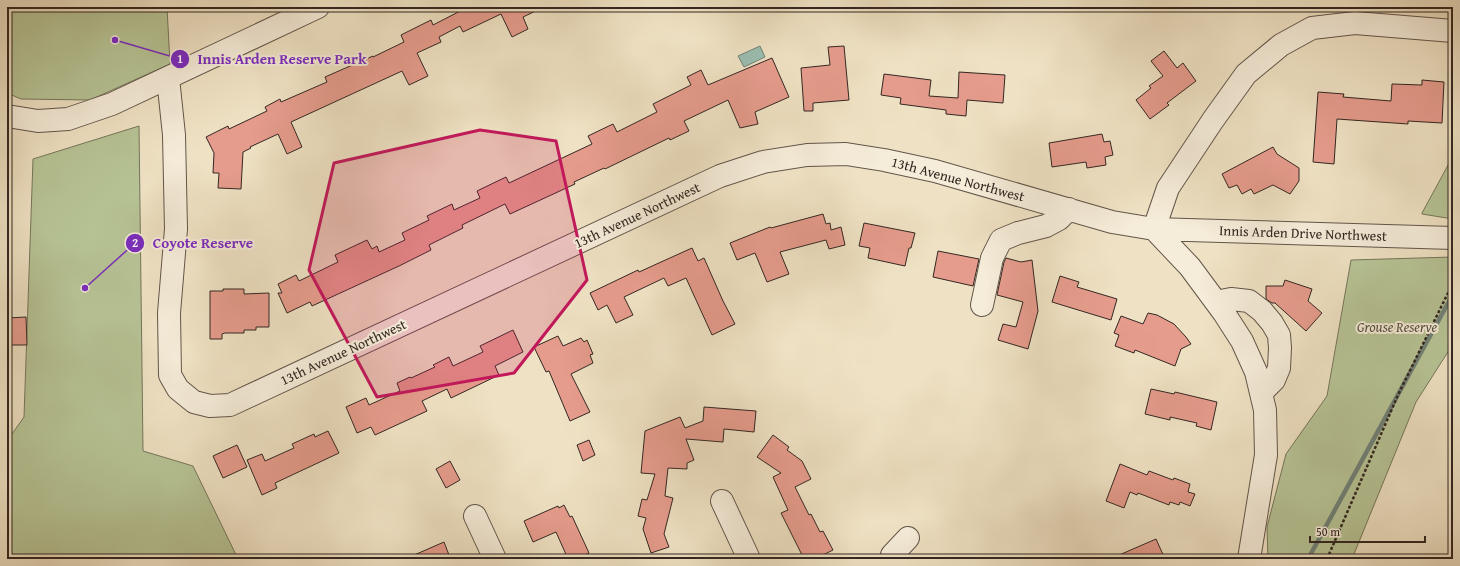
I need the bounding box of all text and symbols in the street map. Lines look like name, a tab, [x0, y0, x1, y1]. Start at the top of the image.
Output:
callout: Innis Arden Reserve Park	[170, 45, 374, 72]
text: Innis Arden Reserve Park	[198, 48, 367, 69]
text: 1	[177, 50, 183, 67]
street label: 13th Avenue Northwest	[889, 152, 1027, 206]
street label: 13th Avenue Northwest	[571, 177, 703, 253]
street label: Innis Arden Drive Northwest	[1219, 220, 1387, 246]
callout: Coyote Reserve	[125, 229, 261, 256]
text: Coyote Reserve	[153, 232, 253, 253]
text: 2	[132, 234, 138, 251]
street label: 13th Avenue Northwest	[277, 314, 409, 390]
park label: Grouse Reserve	[1357, 317, 1437, 337]
scale bar	[1310, 518, 1425, 544]
text: 50 m	[1316, 523, 1340, 540]

